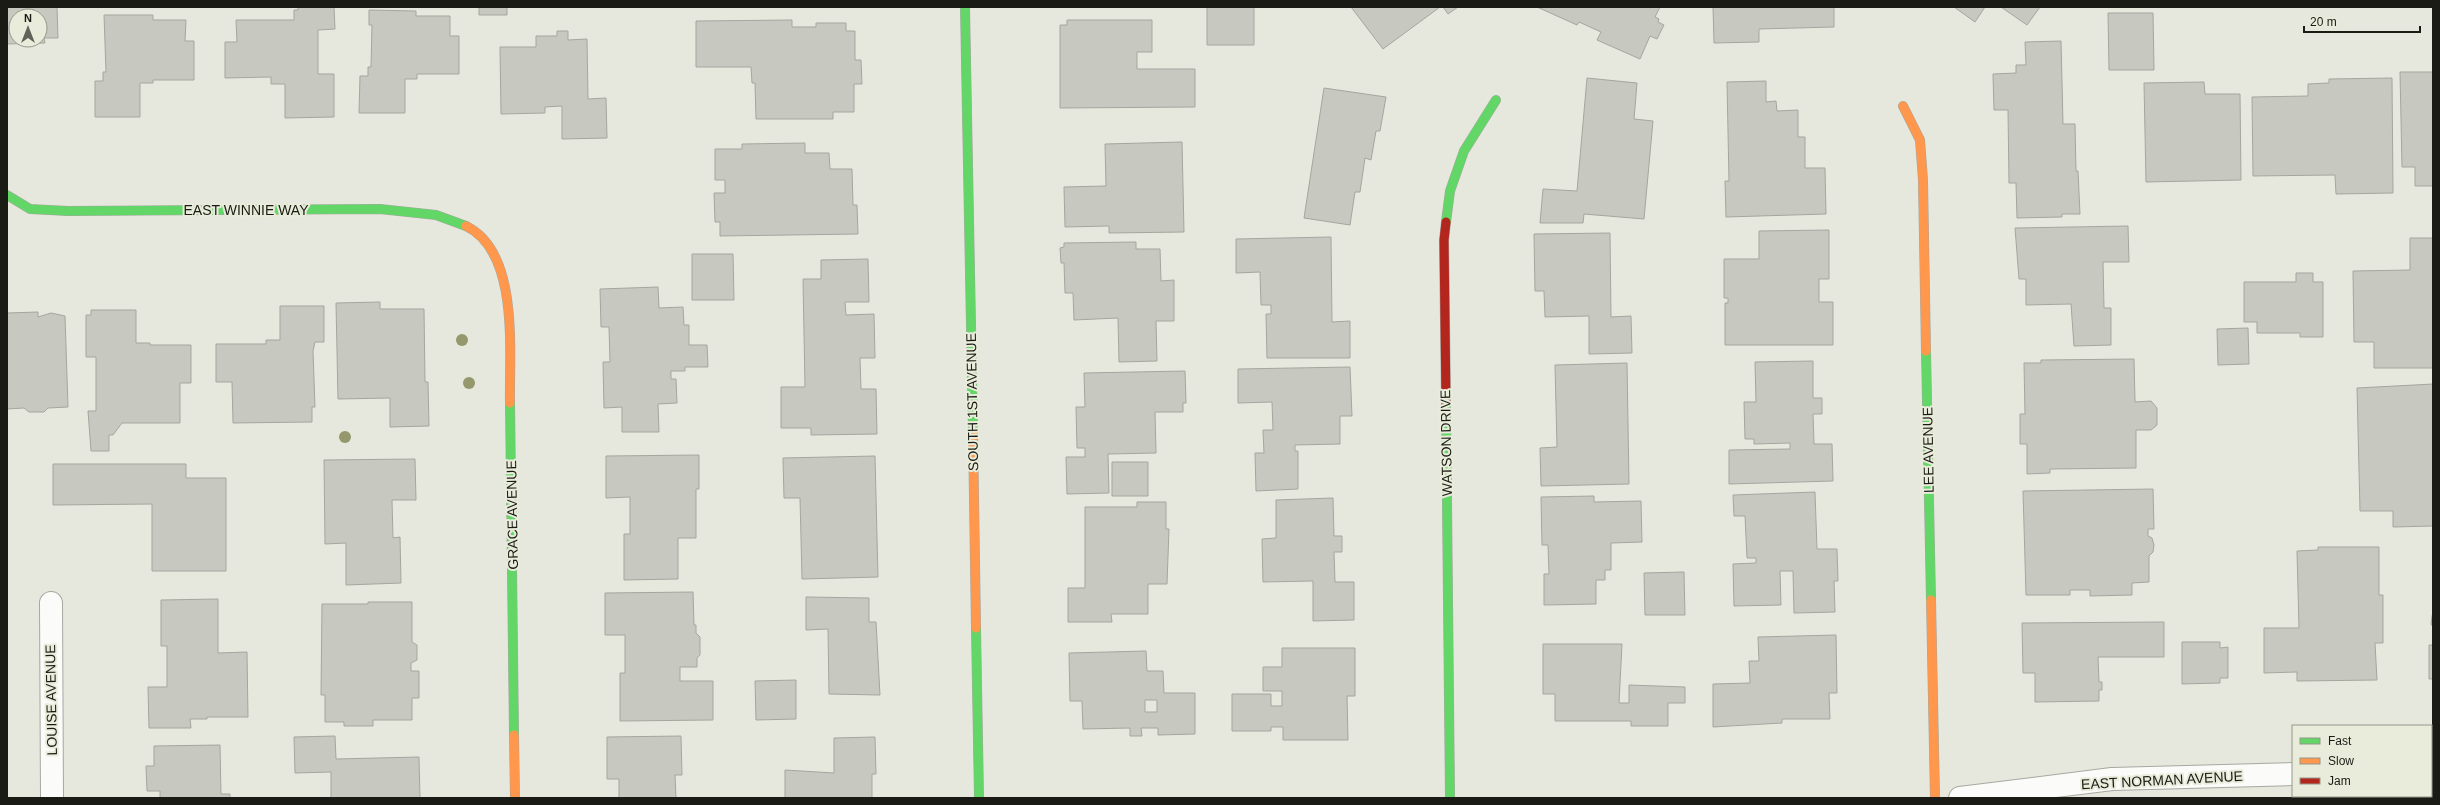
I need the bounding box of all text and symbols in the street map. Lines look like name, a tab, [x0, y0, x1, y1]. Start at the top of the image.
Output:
north arrow	[8, 8, 48, 48]
scale bar	[2304, 8, 2420, 34]
text: N	[24, 12, 32, 24]
text: 20 m	[2310, 15, 2337, 29]
street label: EAST WINNIE WAY	[184, 202, 309, 218]
street label: SOUTH 1ST AVENUE	[963, 333, 981, 471]
street label: WATSON DRIVE	[1437, 390, 1455, 496]
street label: LEE AVENUE	[1919, 407, 1937, 493]
street label: GRACE AVENUE	[503, 460, 521, 570]
street label: LOUISE AVENUE	[42, 644, 60, 756]
legend	[2292, 725, 2432, 797]
text: Fast	[2328, 734, 2352, 748]
text: Slow	[2328, 754, 2354, 768]
street label: EAST NORMAN AVENUE	[2081, 768, 2243, 792]
text: Jam	[2328, 774, 2351, 788]

